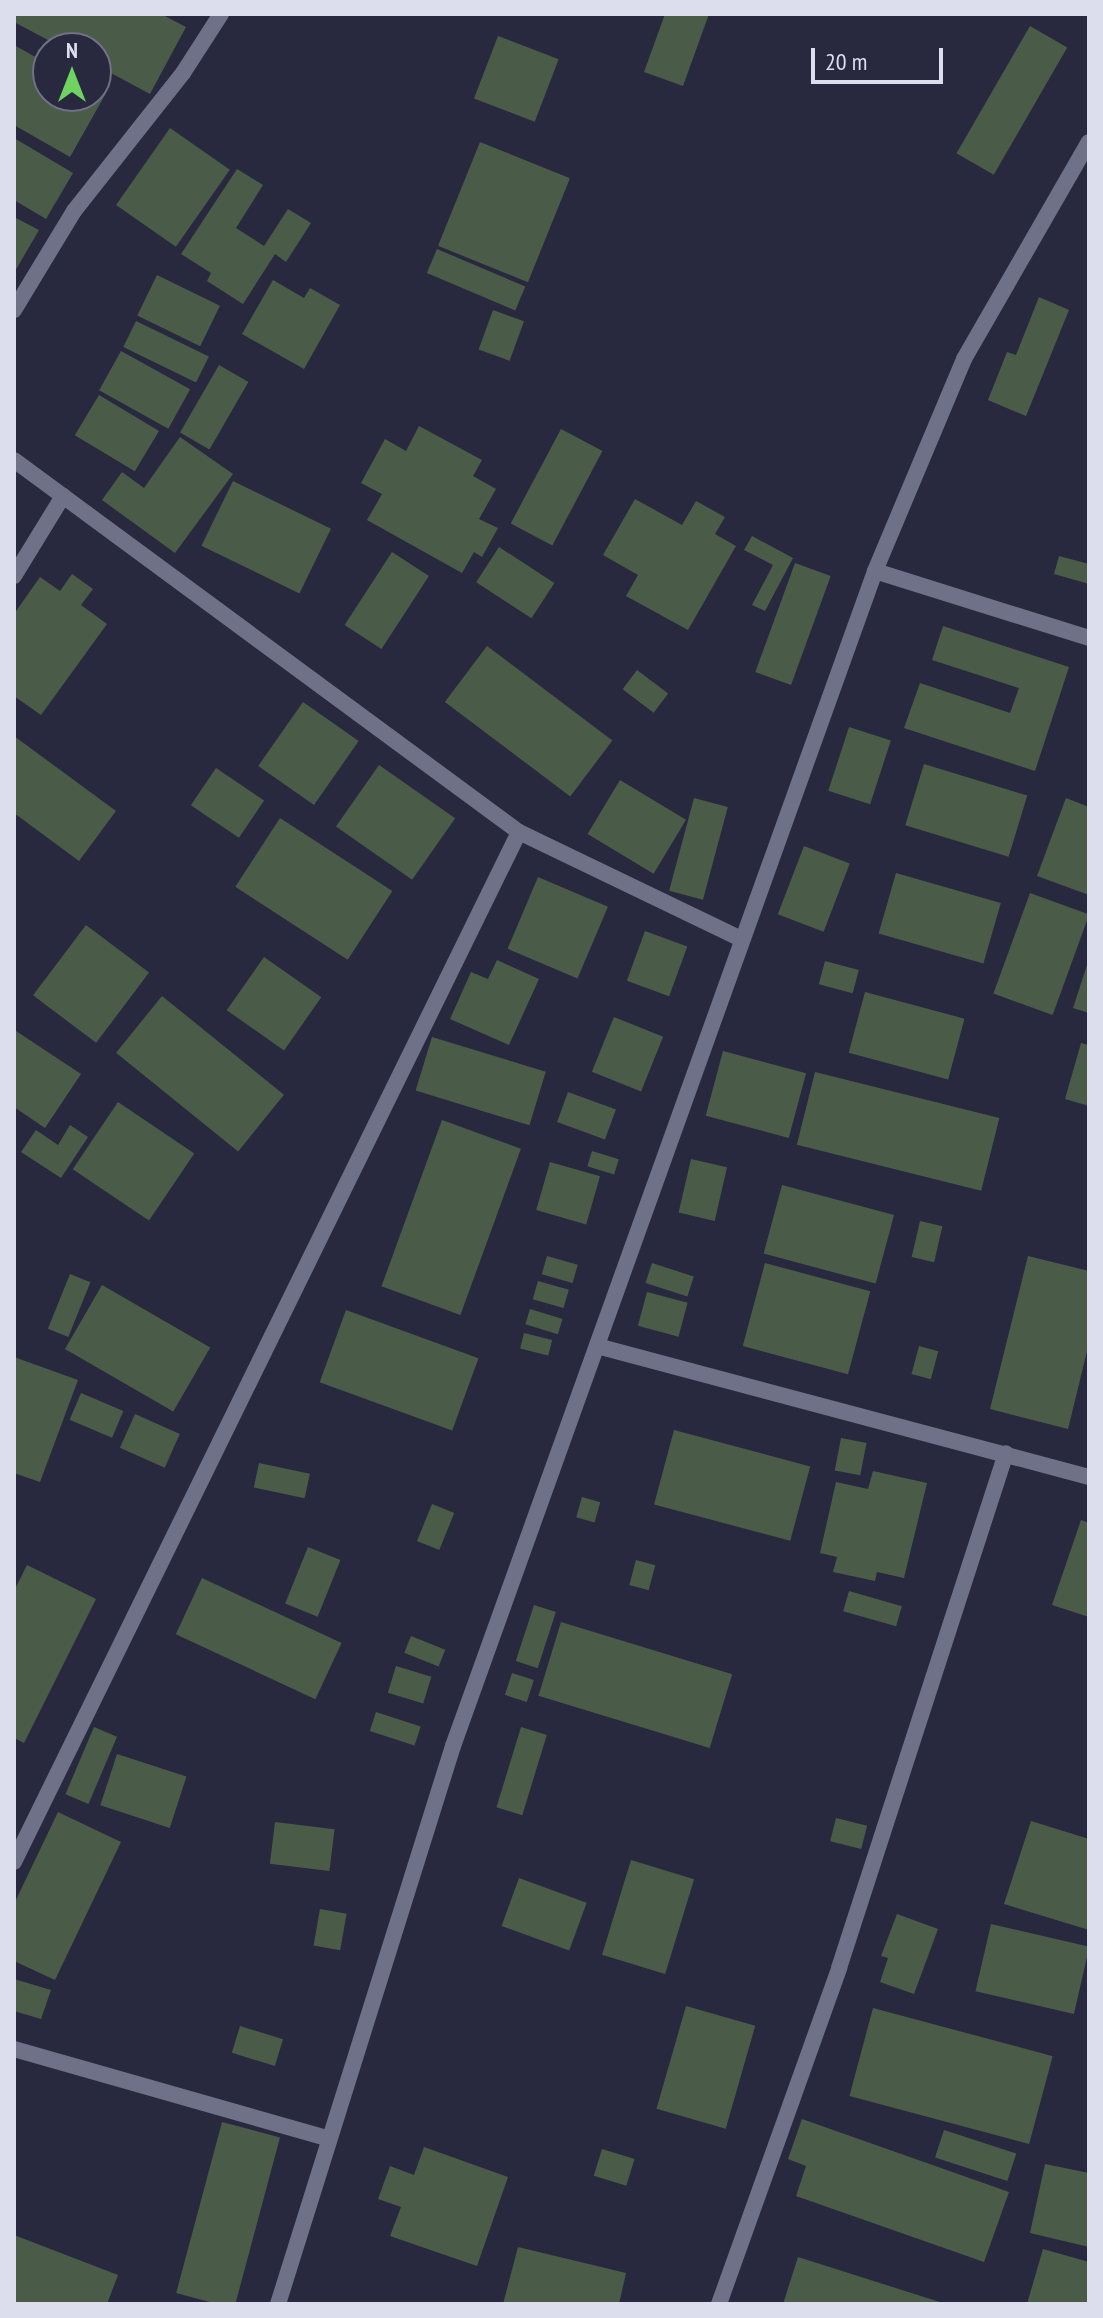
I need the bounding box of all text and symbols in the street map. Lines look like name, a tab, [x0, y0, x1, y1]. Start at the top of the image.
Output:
north arrow	[32, 32, 112, 112]
scale bar	[815, 32, 947, 82]
text: N	[66, 36, 78, 64]
text: 20 m	[825, 46, 867, 77]

